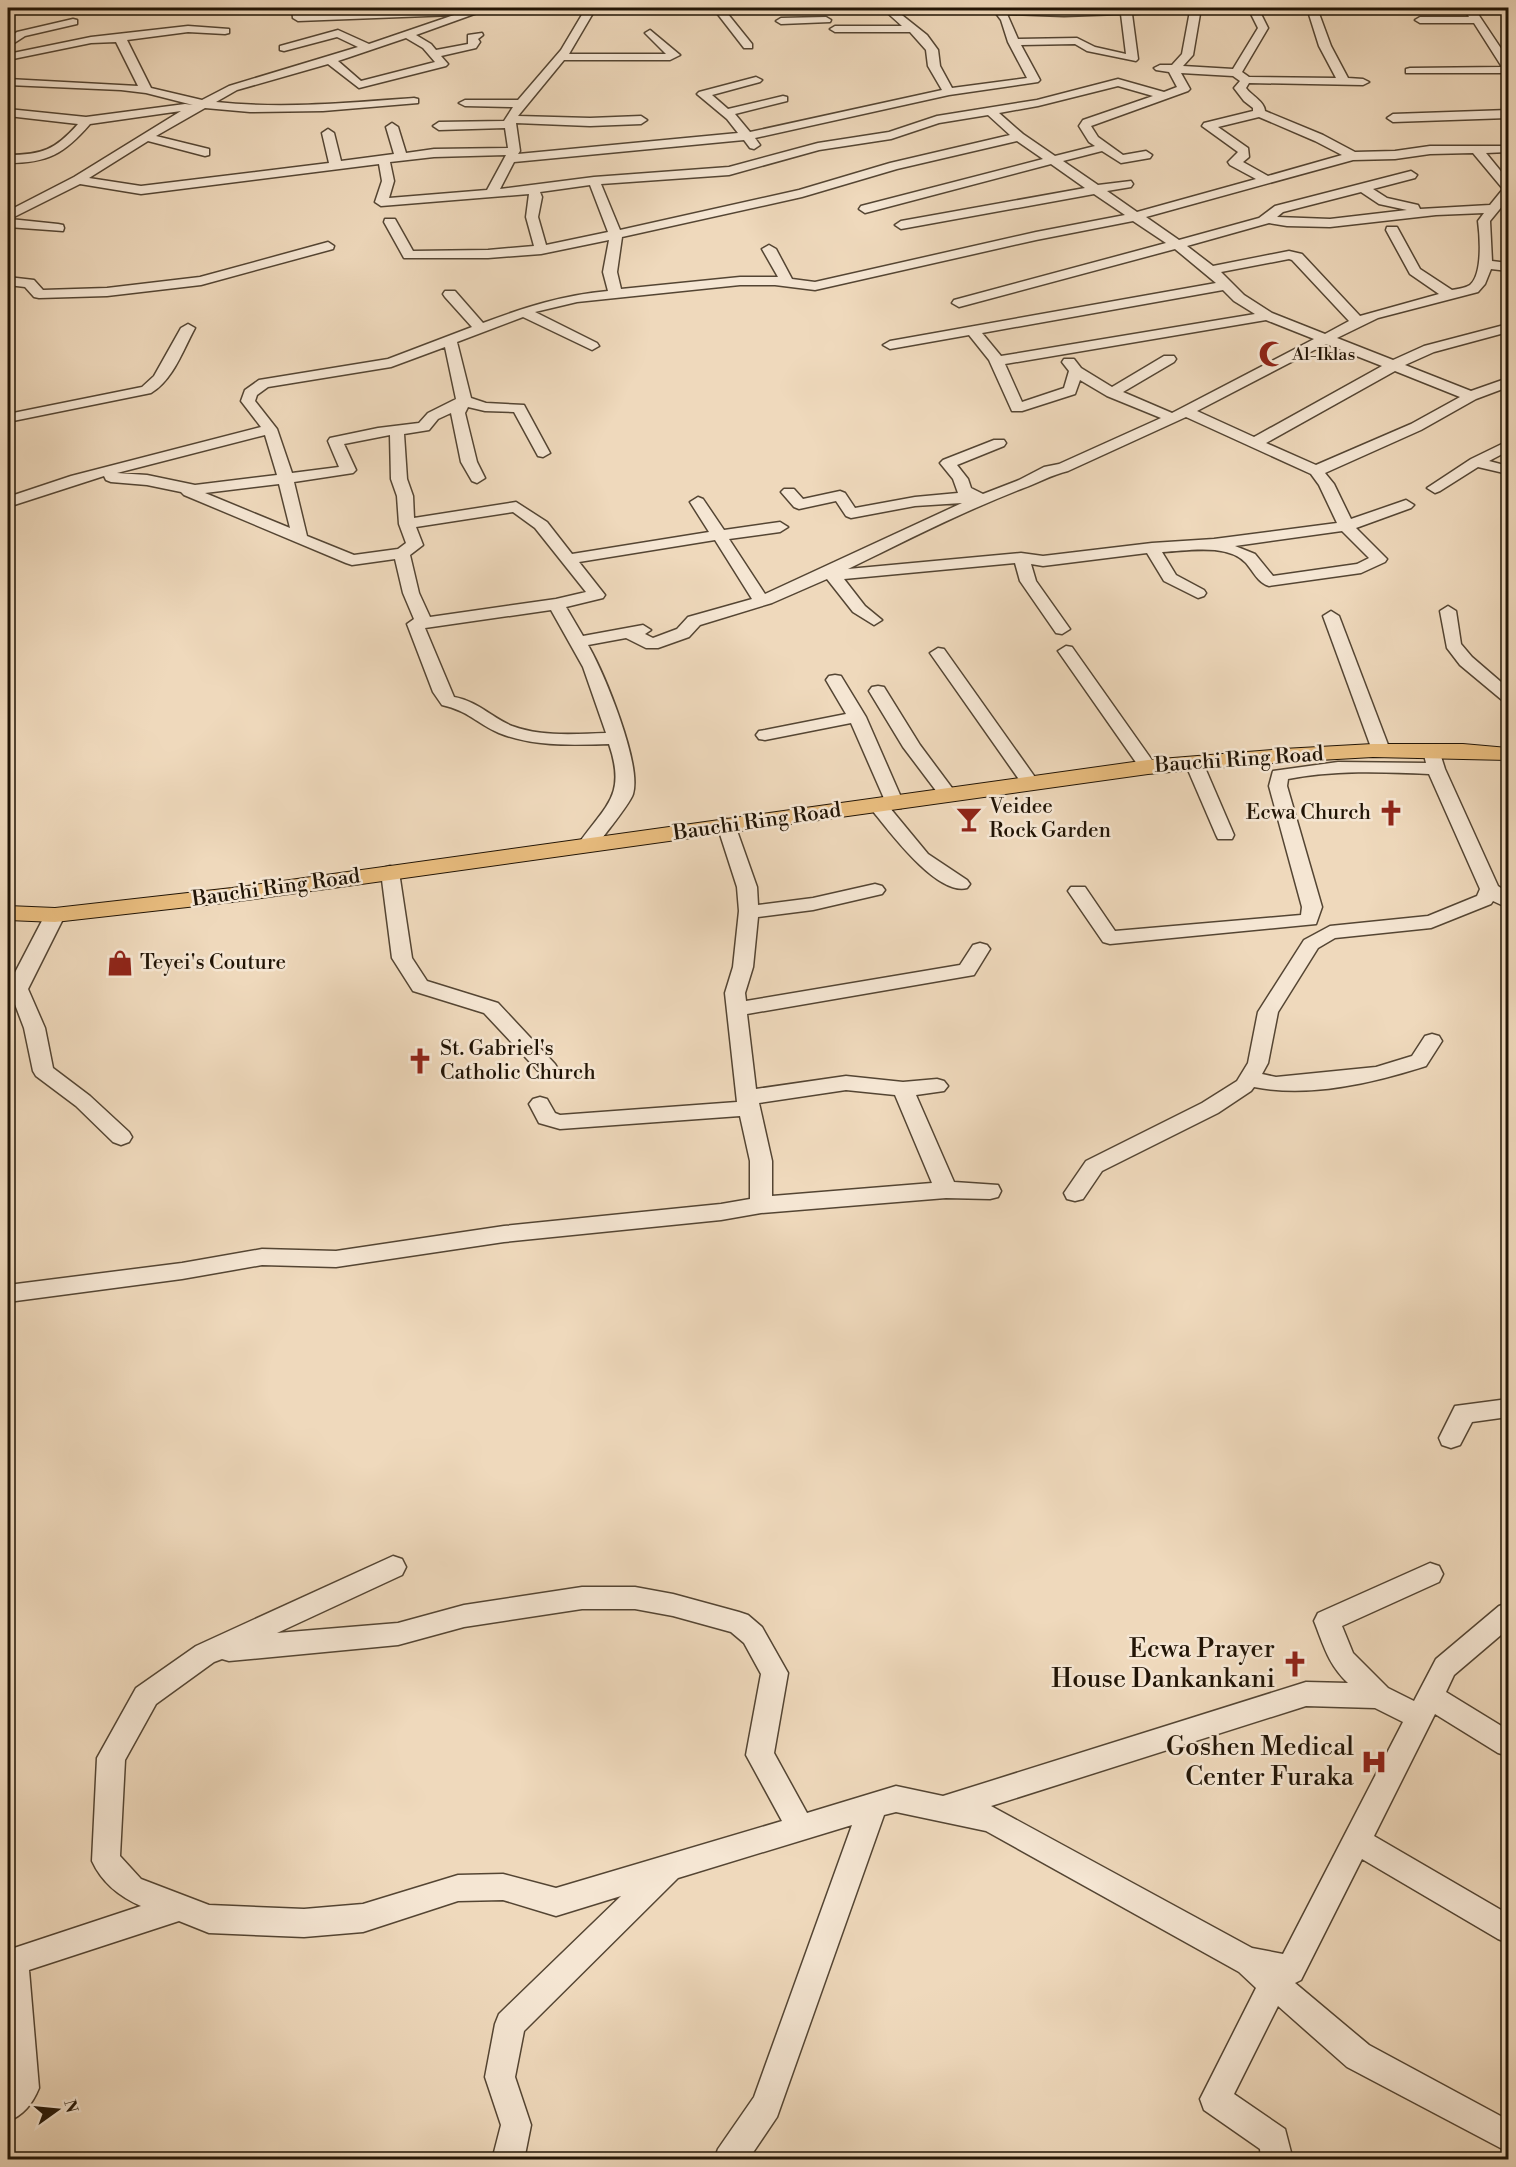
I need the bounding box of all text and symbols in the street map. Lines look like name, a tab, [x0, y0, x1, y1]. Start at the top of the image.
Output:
mosque icon: Al-Iklas	[1257, 339, 1287, 369]
place label: Al-Iklas	[1291, 343, 1355, 366]
street label: Bauchi Ring Road	[1153, 741, 1324, 779]
place label: Veidee Rock Garden	[988, 794, 1112, 844]
street label: Bauchi Ring Road	[670, 797, 843, 847]
church icon: Ecwa Church	[1376, 798, 1406, 828]
place label: Ecwa Church	[1246, 800, 1371, 826]
bar icon: Veidee Rock Garden	[954, 804, 984, 834]
street label: Bauchi Ring Road	[189, 863, 362, 913]
shop icon: Teyei's Couture	[105, 948, 135, 978]
place label: Teyei's Couture	[140, 950, 286, 976]
place label: St. Gabriel's Catholic Church	[440, 1036, 596, 1086]
church icon: St. Gabriel's Catholic Church	[405, 1046, 435, 1076]
place label: Ecwa Prayer House Dankankani	[1051, 1633, 1275, 1695]
church icon: Ecwa Prayer House Dankankani	[1280, 1649, 1310, 1679]
place label: Goshen Medical Center Furaka	[1166, 1731, 1355, 1793]
hospital icon: Goshen Medical Center Furaka	[1359, 1747, 1389, 1777]
north arrow	[27, 2080, 87, 2140]
text: N	[59, 2098, 82, 2115]

